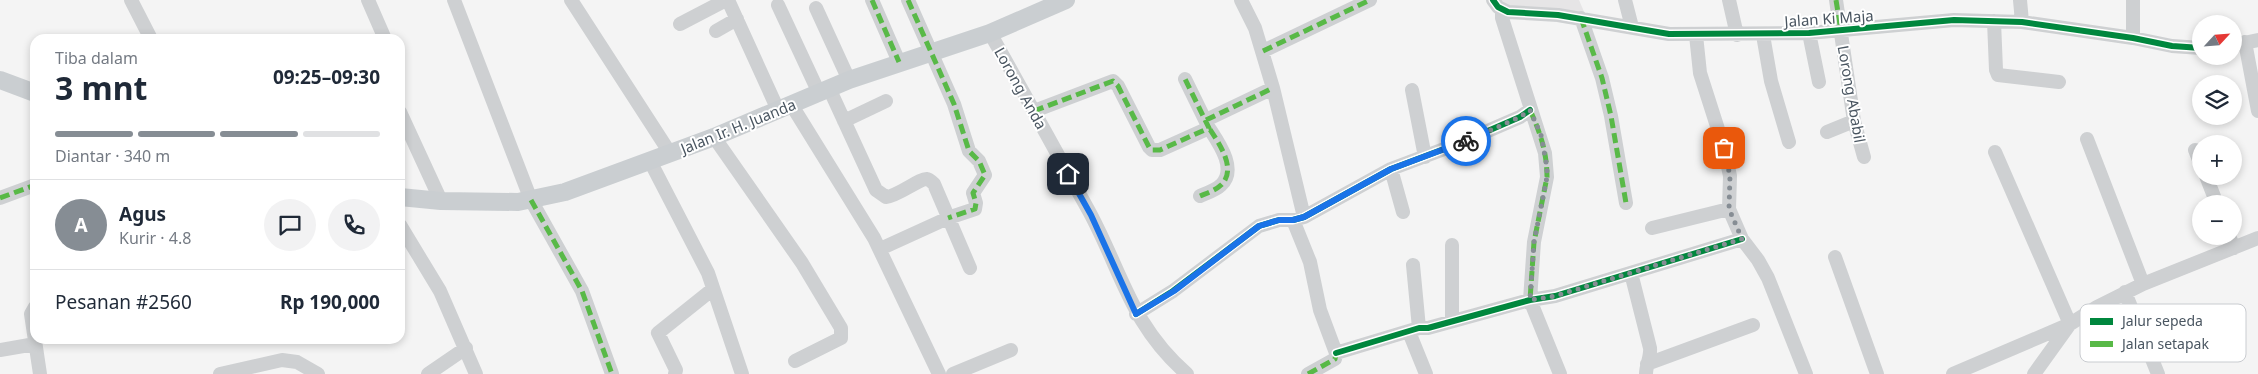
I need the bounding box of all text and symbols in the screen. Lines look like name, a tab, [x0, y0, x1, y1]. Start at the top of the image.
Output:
street label: Jalan Ki Maja	[1782, 5, 1874, 31]
north arrow	[2192, 15, 2242, 65]
map controls	[2192, 15, 2242, 245]
street label: Lorong Anda	[990, 43, 1052, 133]
street label: Lorong Ababil	[1834, 44, 1870, 144]
text: Tiba dalam	[55, 47, 138, 69]
text: 09:25–09:30	[273, 64, 380, 90]
text: 3 mnt	[55, 66, 148, 109]
button: layers	[2192, 75, 2242, 125]
street label: Jalan Ir. H. Juanda	[676, 94, 799, 159]
courier	[1441, 116, 1491, 166]
icon: bike	[1452, 127, 1480, 155]
pin	[1703, 127, 1745, 169]
icon: bag	[1710, 134, 1738, 162]
button: +	[2192, 135, 2242, 185]
text: Diantar · 340 m	[55, 145, 170, 167]
pin	[1047, 153, 1089, 195]
icon: home	[1054, 160, 1082, 188]
button: −	[2192, 195, 2242, 245]
button: chat	[264, 199, 316, 251]
button: phone	[328, 199, 380, 251]
text: Agus	[119, 201, 166, 227]
text: A	[74, 212, 88, 238]
text: Kurir · 4.8	[119, 227, 191, 249]
text: Pesanan #2560	[55, 289, 192, 315]
text: Rp 190,000	[280, 289, 380, 315]
legend	[2080, 304, 2246, 362]
text: Jalur sepeda	[2120, 311, 2203, 330]
text: Jalan setapak	[2120, 334, 2209, 353]

